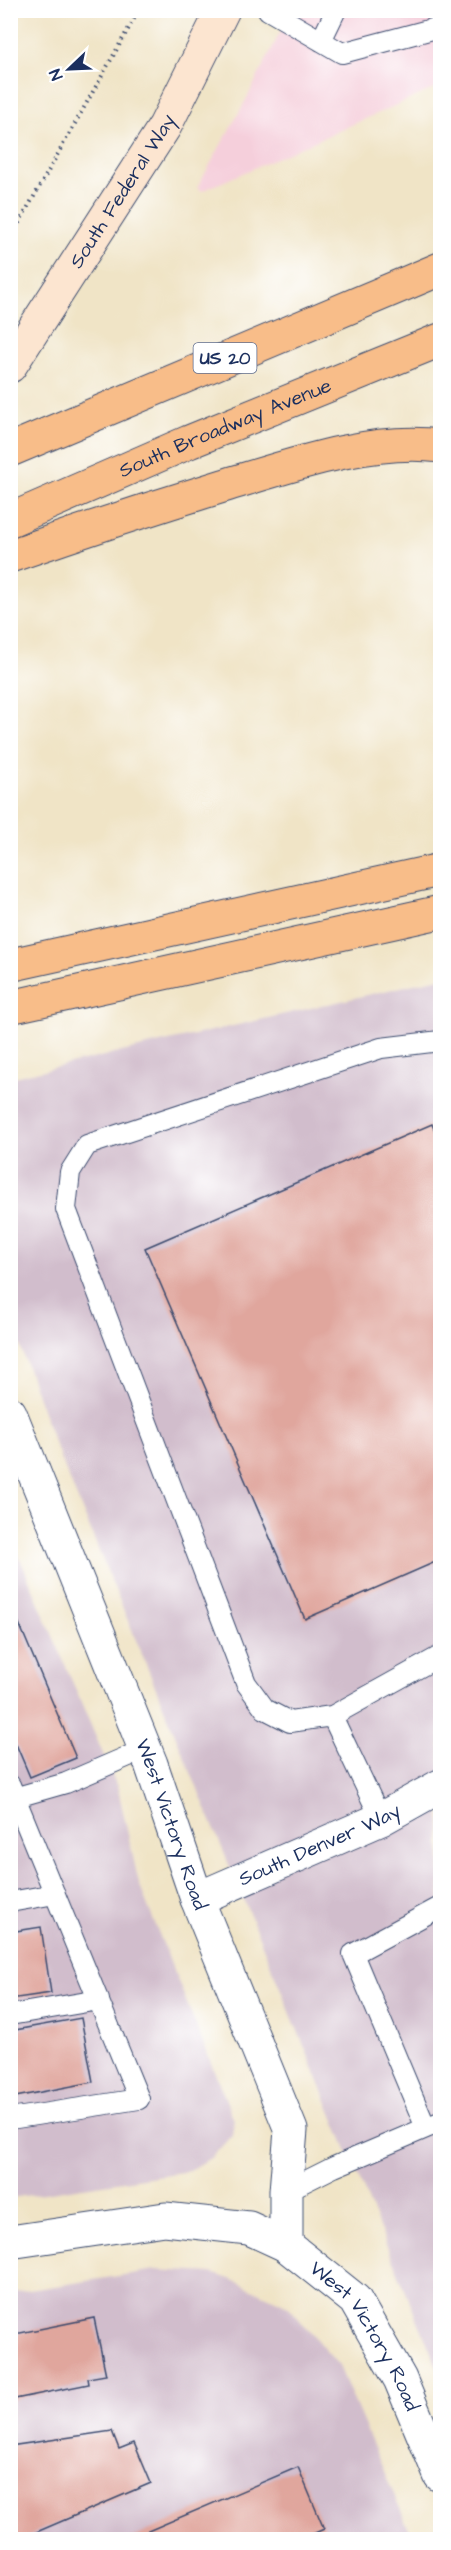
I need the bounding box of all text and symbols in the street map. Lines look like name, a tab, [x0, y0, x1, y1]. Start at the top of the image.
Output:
north arrow	[39, 39, 99, 99]
text: N	[44, 66, 68, 83]
street label: South Federal Way	[63, 109, 184, 274]
road number: US 20	[194, 343, 256, 373]
street label: South Broadway Avenue	[115, 372, 336, 485]
street label: West Victory Road	[128, 1735, 214, 1914]
street label: South Denver Way	[234, 1797, 406, 1893]
street label: West Victory Road	[303, 2255, 426, 2415]

